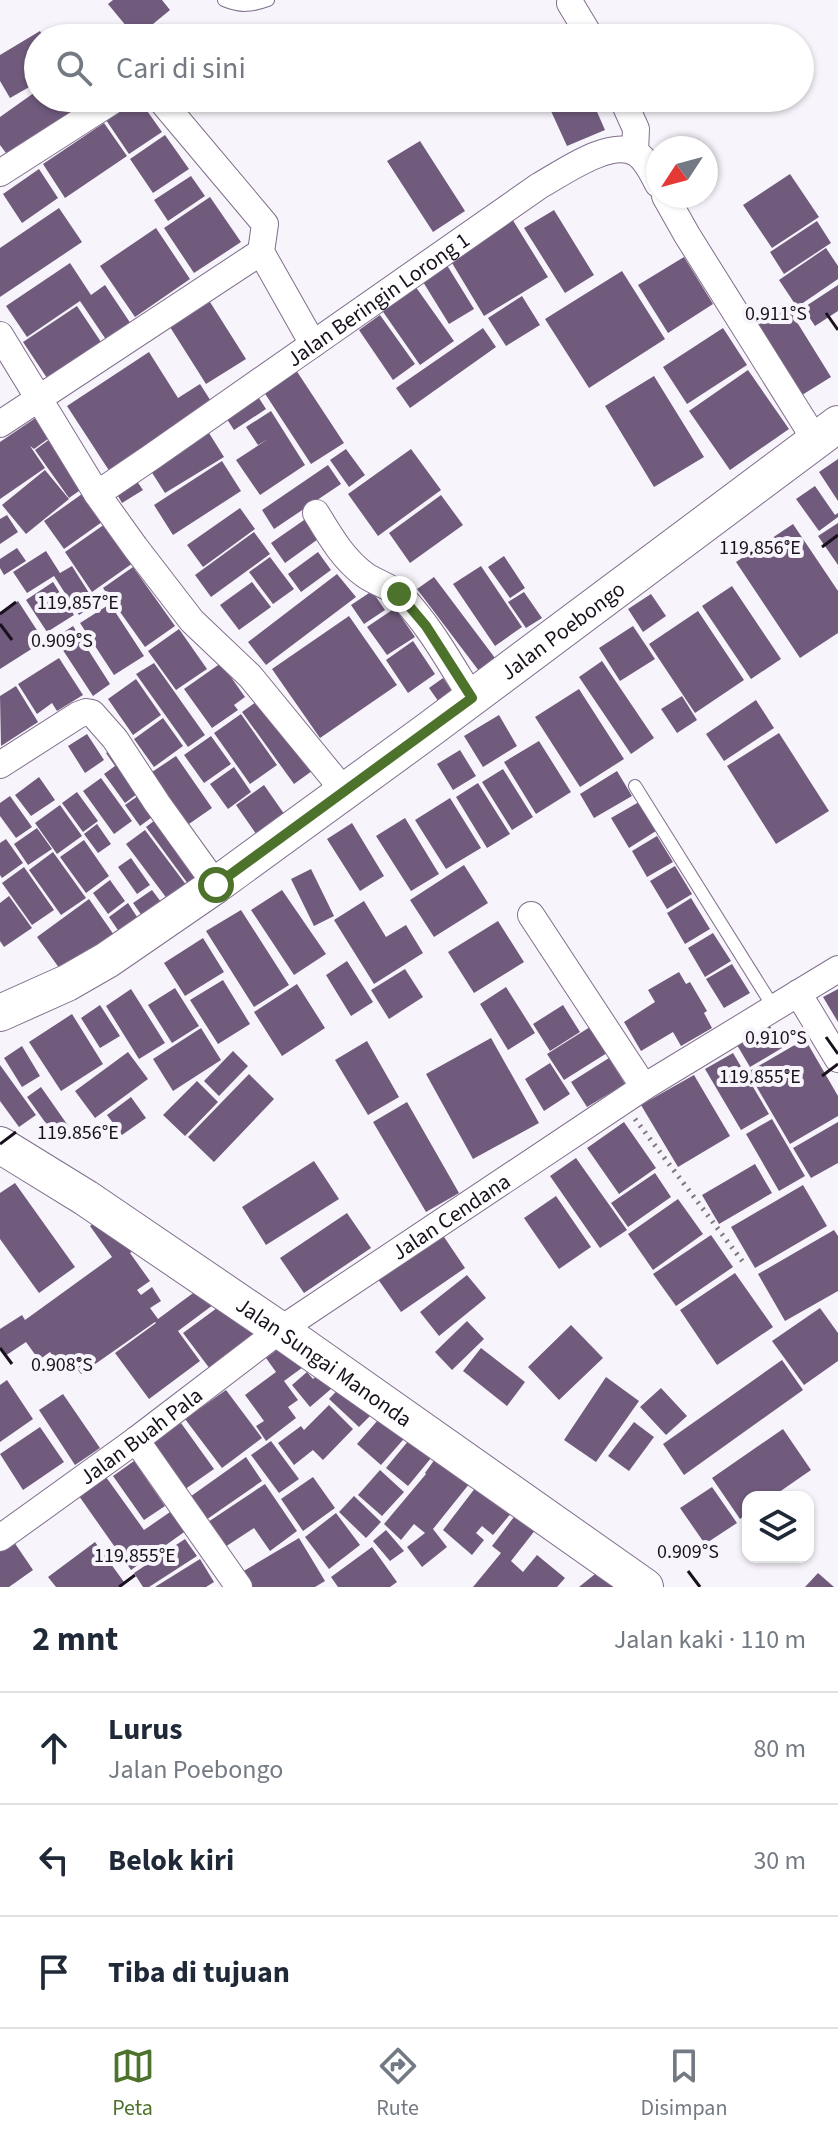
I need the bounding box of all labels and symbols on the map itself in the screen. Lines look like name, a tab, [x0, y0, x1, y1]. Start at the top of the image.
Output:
north arrow	[646, 136, 718, 208]
street label: Jalan Beringin Lorong 1	[280, 224, 476, 375]
text: 0.911°S	[745, 300, 807, 328]
text: 119.856°E	[719, 534, 801, 562]
street label: Jalan Poebongo	[494, 574, 632, 688]
route end	[381, 576, 417, 612]
text: 119.857°E	[37, 589, 119, 617]
text: 0.909°S	[31, 627, 93, 655]
route start	[198, 867, 234, 903]
text: 0.910°S	[745, 1024, 807, 1052]
text: 119.855°E	[719, 1063, 801, 1091]
text: 119.856°E	[37, 1119, 119, 1147]
street label: Jalan Cendana	[385, 1166, 517, 1268]
street label: Jalan Sungai Manonda	[229, 1289, 418, 1435]
text: 0.908°S	[31, 1351, 93, 1379]
street label: Jalan Buah Pala	[73, 1380, 210, 1493]
text: 0.909°S	[657, 1538, 719, 1566]
text: 119.855°E	[94, 1542, 176, 1570]

